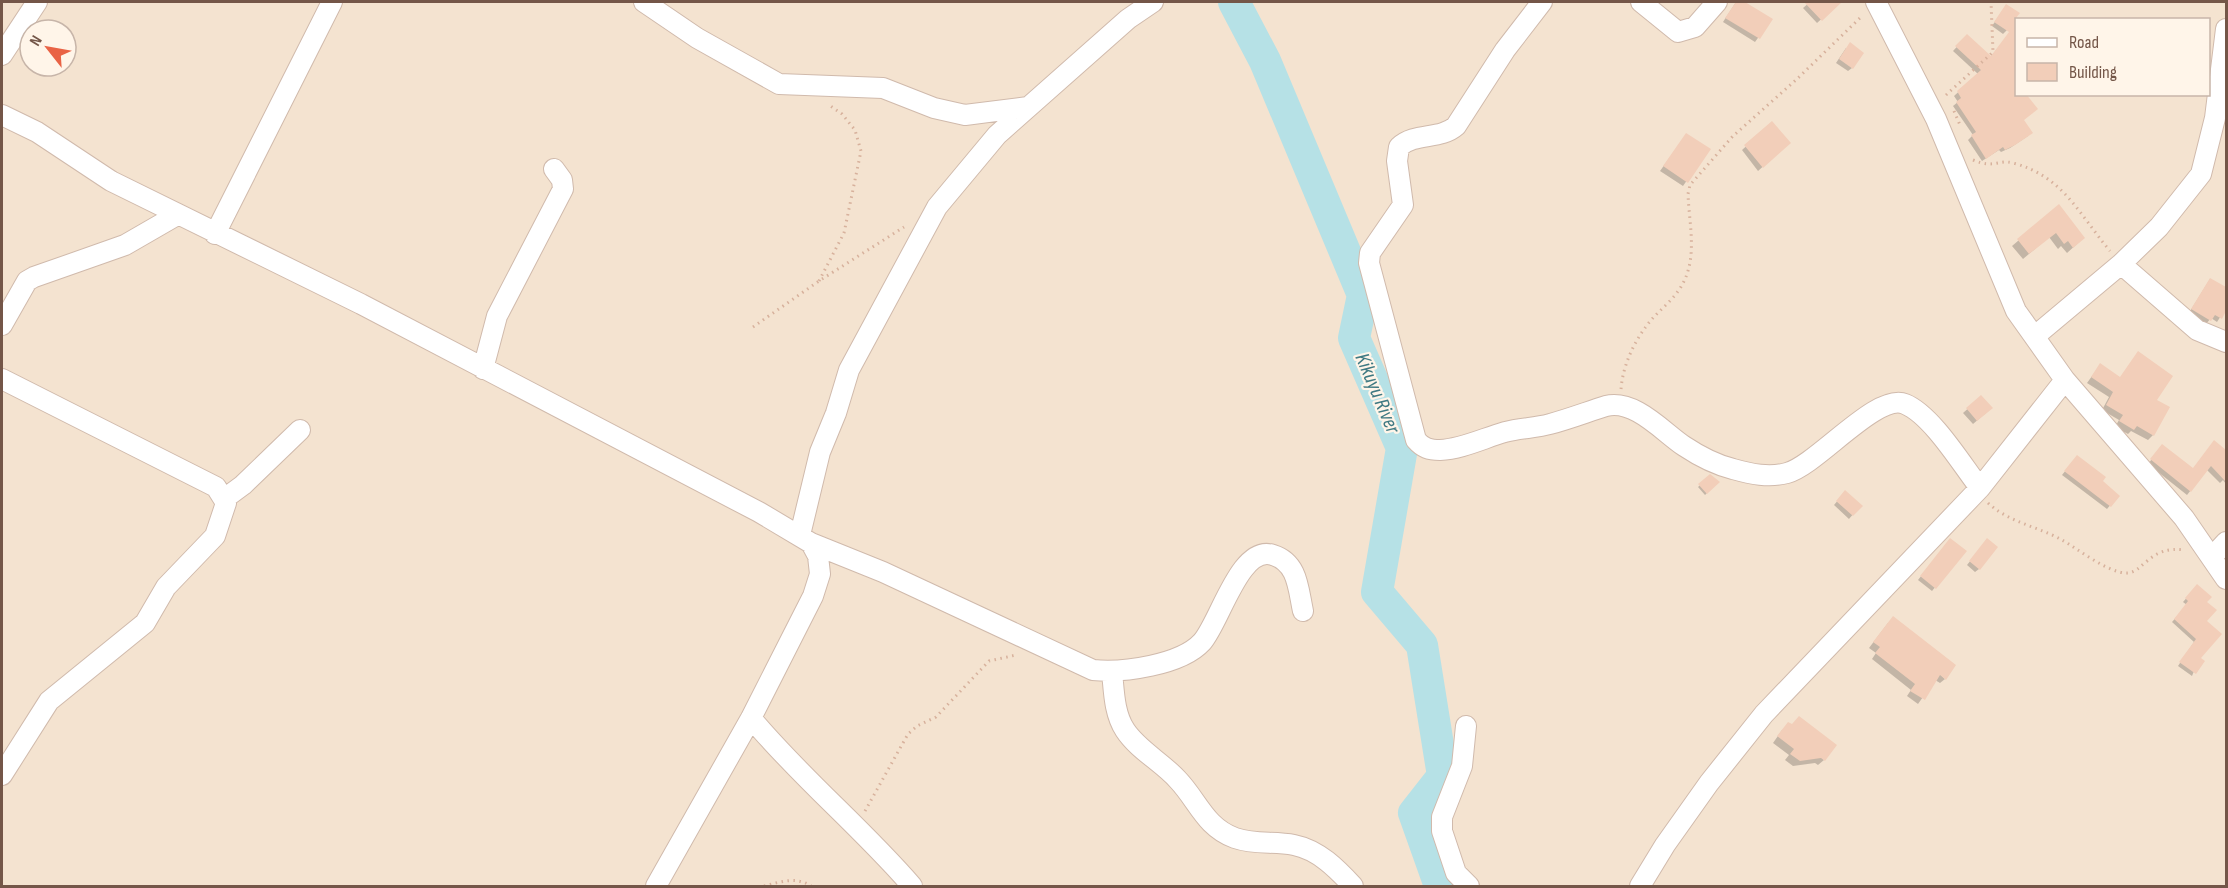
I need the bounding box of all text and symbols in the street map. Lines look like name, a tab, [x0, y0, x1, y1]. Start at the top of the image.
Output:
north arrow	[18, 18, 78, 78]
legend	[2015, 18, 2210, 96]
text: N	[26, 32, 47, 50]
text: Road	[2069, 32, 2099, 53]
text: Building	[2069, 62, 2117, 83]
water label: Kikuyu River	[1350, 349, 1406, 438]

